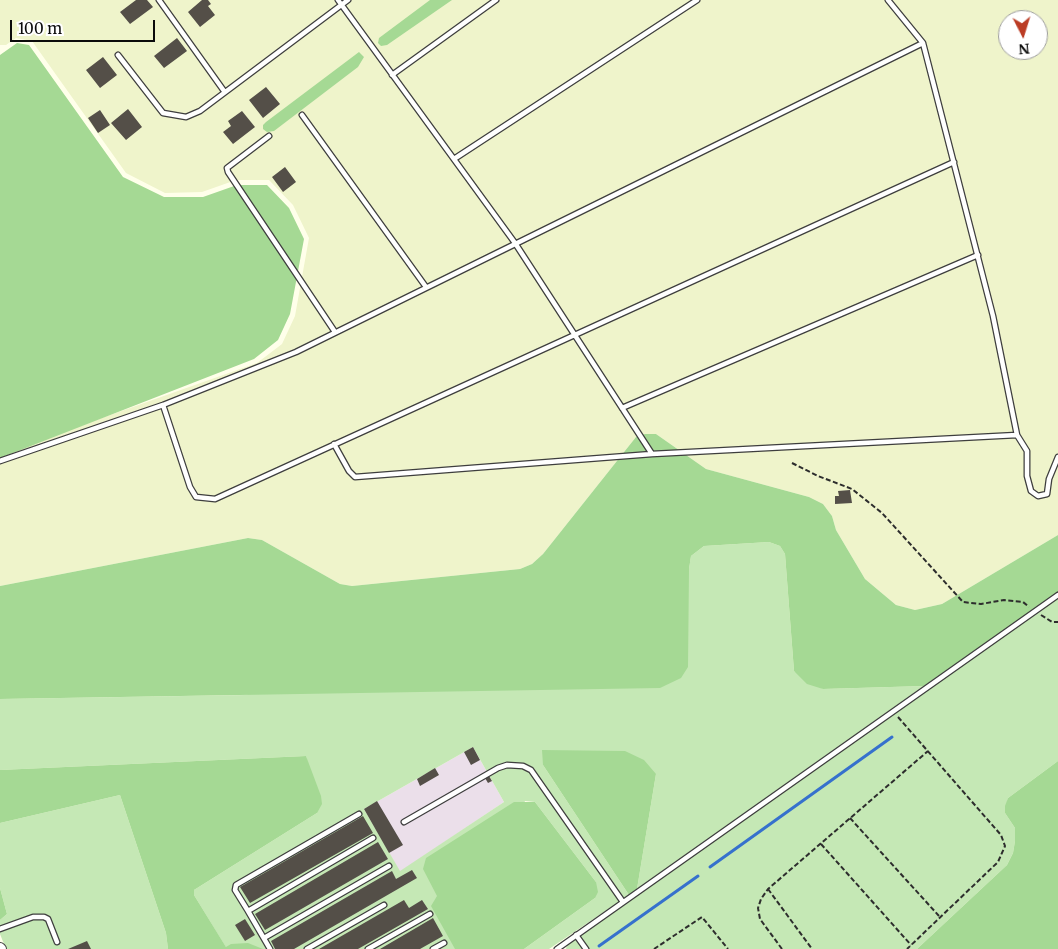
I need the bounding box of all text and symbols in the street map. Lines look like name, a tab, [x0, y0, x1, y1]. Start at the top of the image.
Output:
scale bar	[12, 10, 158, 42]
north arrow	[998, 10, 1048, 60]
text: 100 m	[18, 19, 62, 38]
text: N	[1018, 39, 1031, 58]

